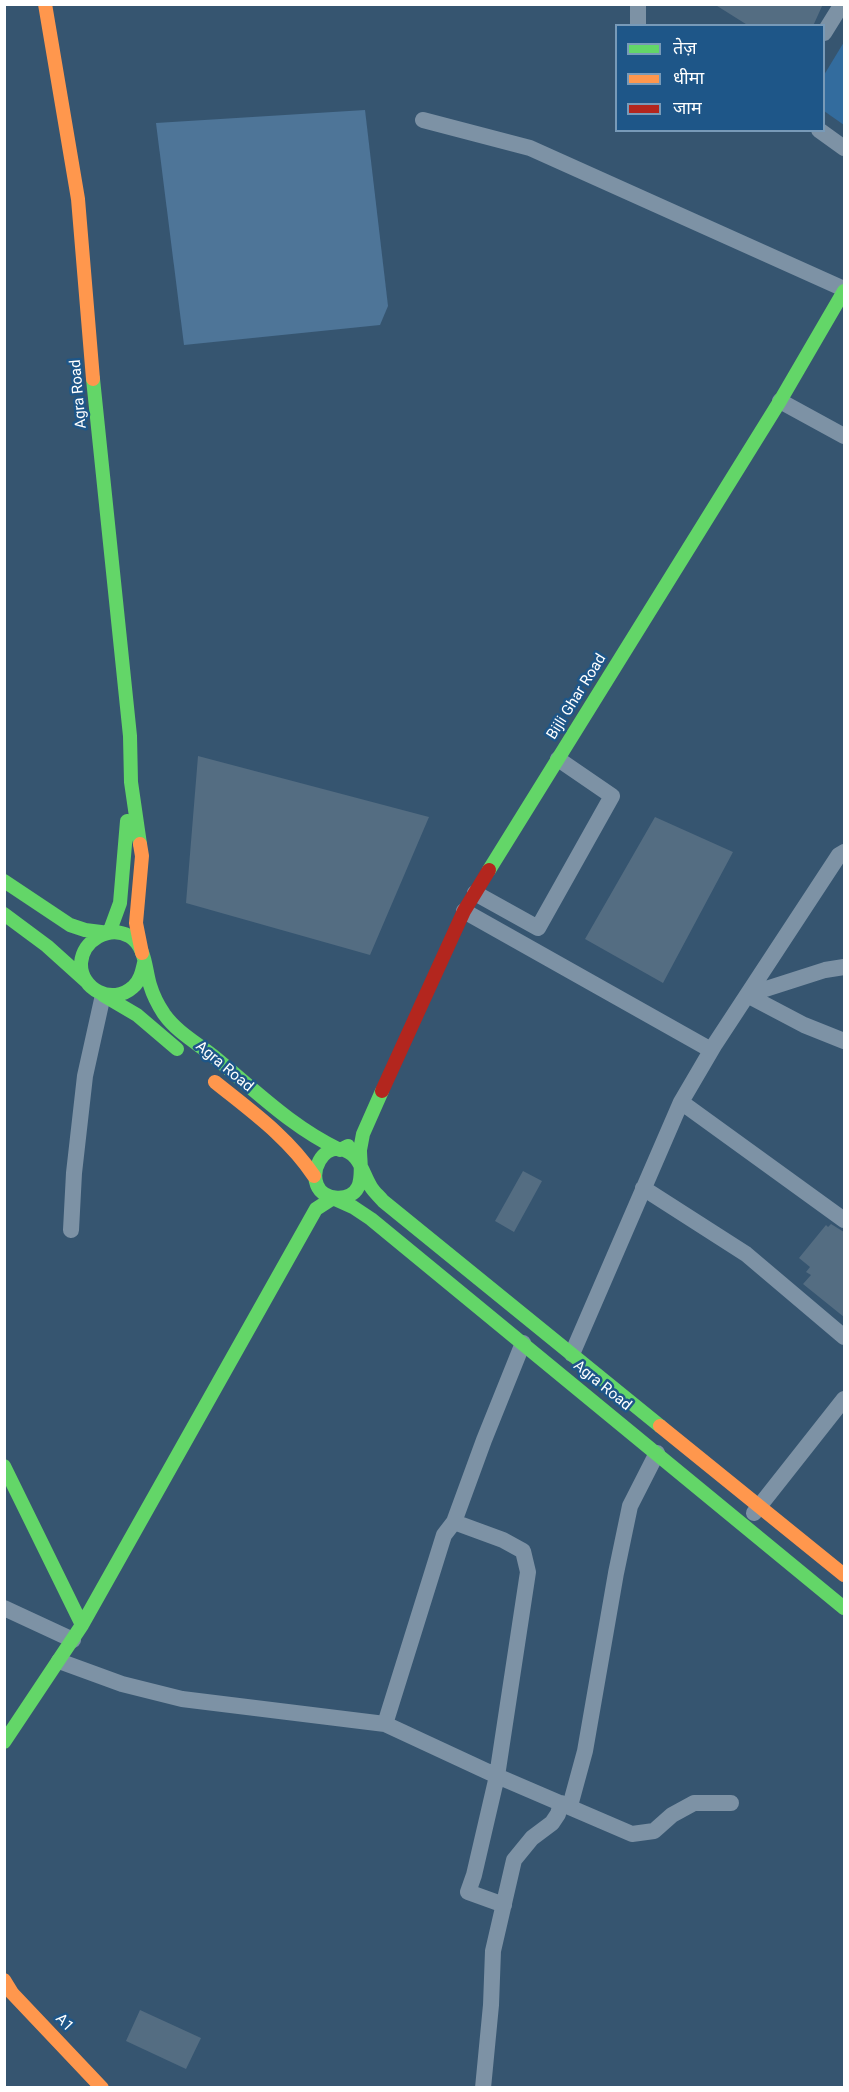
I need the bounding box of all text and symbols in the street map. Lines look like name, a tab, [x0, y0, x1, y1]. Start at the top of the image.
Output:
legend	[615, 24, 825, 132]
text: तेज़	[673, 37, 697, 58]
text: धीमा	[673, 67, 704, 88]
text: जाम	[673, 97, 702, 118]
street label: Agra Road	[67, 359, 91, 429]
street label: Bijli Ghar Road	[544, 651, 610, 743]
street label: Agra Road	[192, 1038, 256, 1096]
street label: Agra Road	[569, 1357, 635, 1415]
street label: A1	[51, 2010, 77, 2036]

